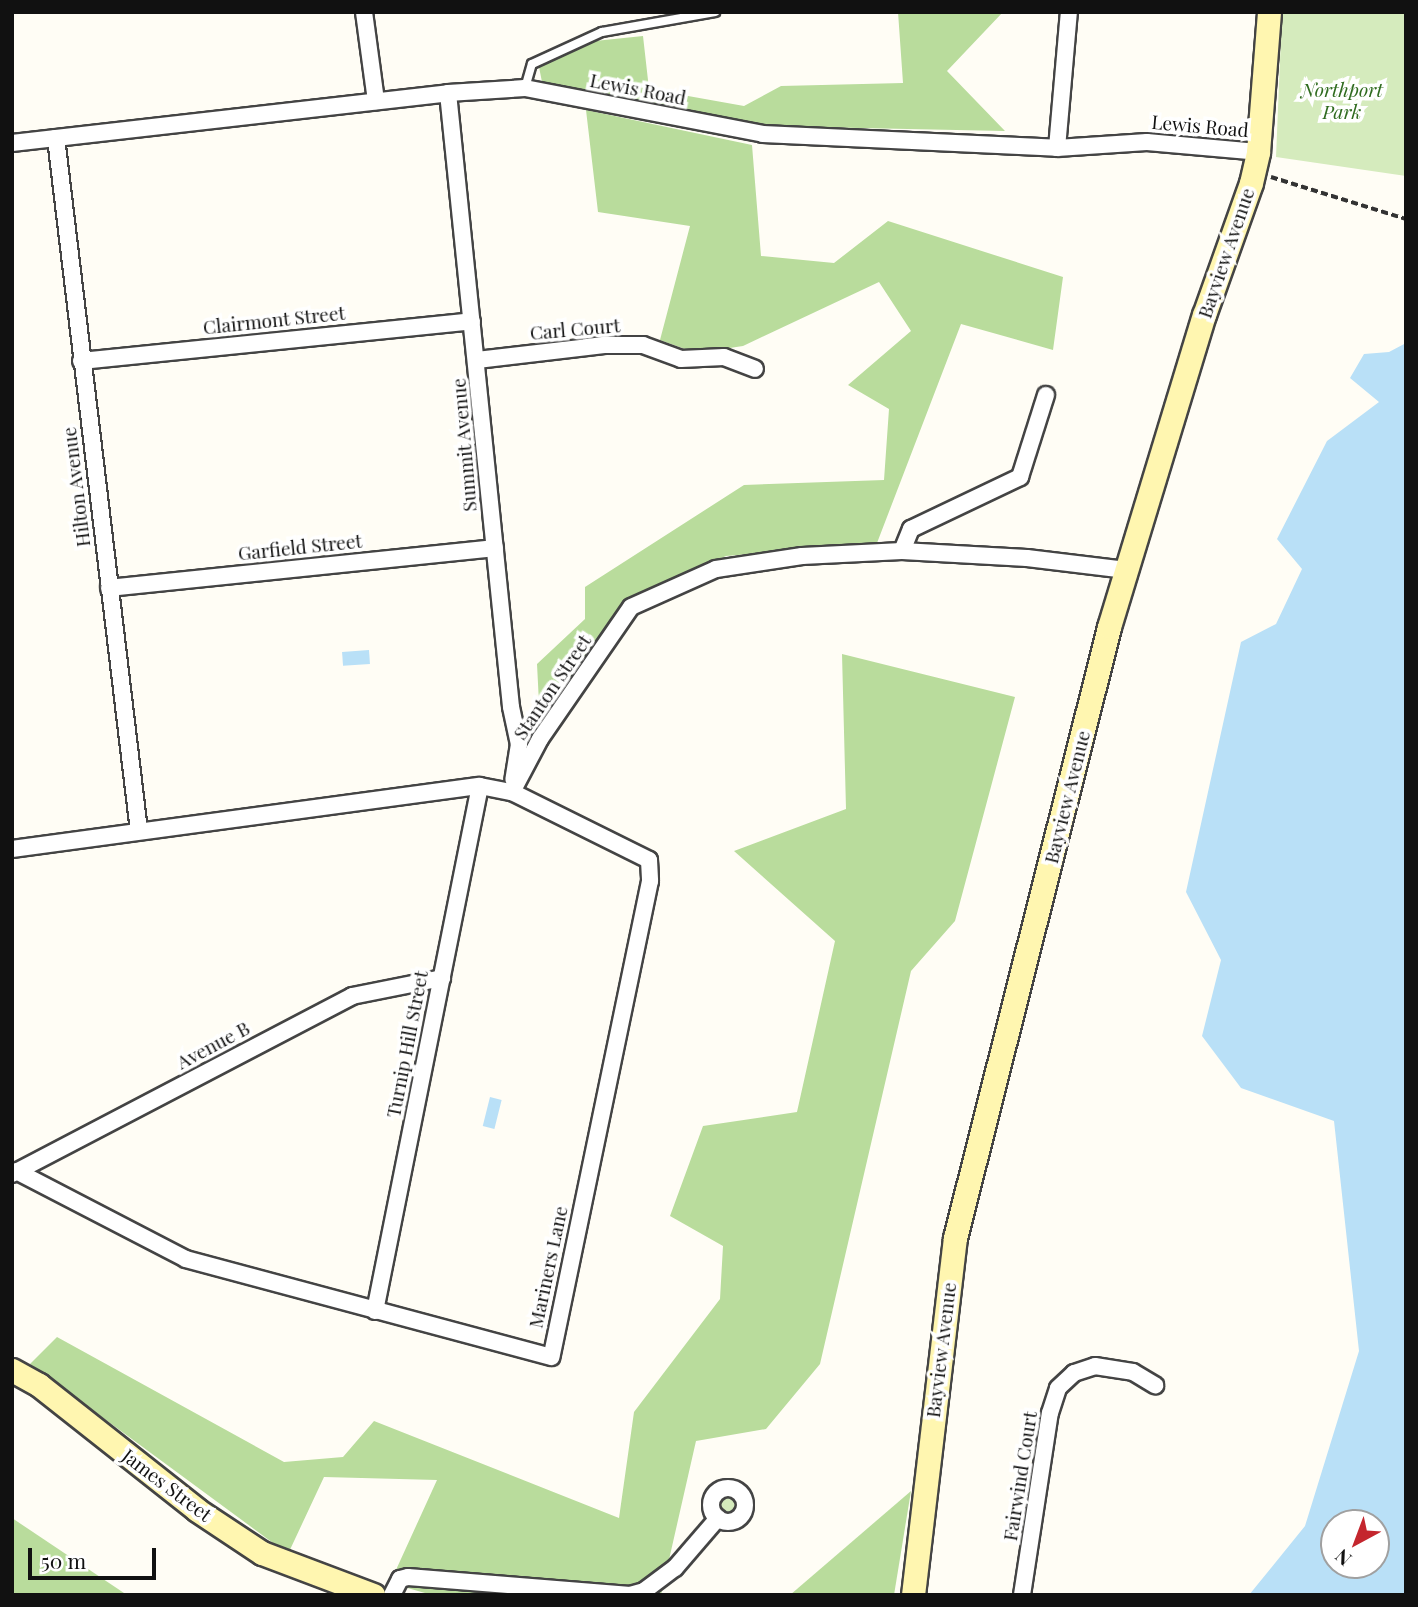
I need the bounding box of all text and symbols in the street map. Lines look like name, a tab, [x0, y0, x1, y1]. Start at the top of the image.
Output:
street label: Lewis Road	[588, 69, 688, 109]
park label: Northport Park	[1301, 79, 1383, 123]
street label: Lewis Road	[1151, 110, 1249, 142]
street label: Bayview Avenue	[1193, 184, 1259, 322]
street label: Clairmont Street	[202, 301, 346, 339]
street label: Carl Court	[529, 314, 621, 344]
street label: Summit Avenue	[447, 377, 481, 513]
street label: Hilton Avenue	[57, 425, 95, 549]
street label: Garfield Street	[237, 529, 363, 565]
street label: Stanton Street	[508, 630, 596, 744]
street label: Bayview Avenue	[1039, 728, 1095, 866]
street label: Turnip Hill Street	[382, 969, 432, 1119]
street label: Avenue B	[173, 1016, 253, 1074]
street label: Mariners Lane	[524, 1204, 572, 1330]
street label: Bayview Avenue	[921, 1281, 961, 1419]
street label: Fairwind Court	[998, 1410, 1042, 1542]
street label: James Street	[118, 1444, 216, 1526]
north arrow	[1320, 1509, 1390, 1579]
scale bar	[32, 1534, 159, 1578]
text: N	[1329, 1544, 1356, 1573]
text: 50 m	[41, 1546, 86, 1574]

